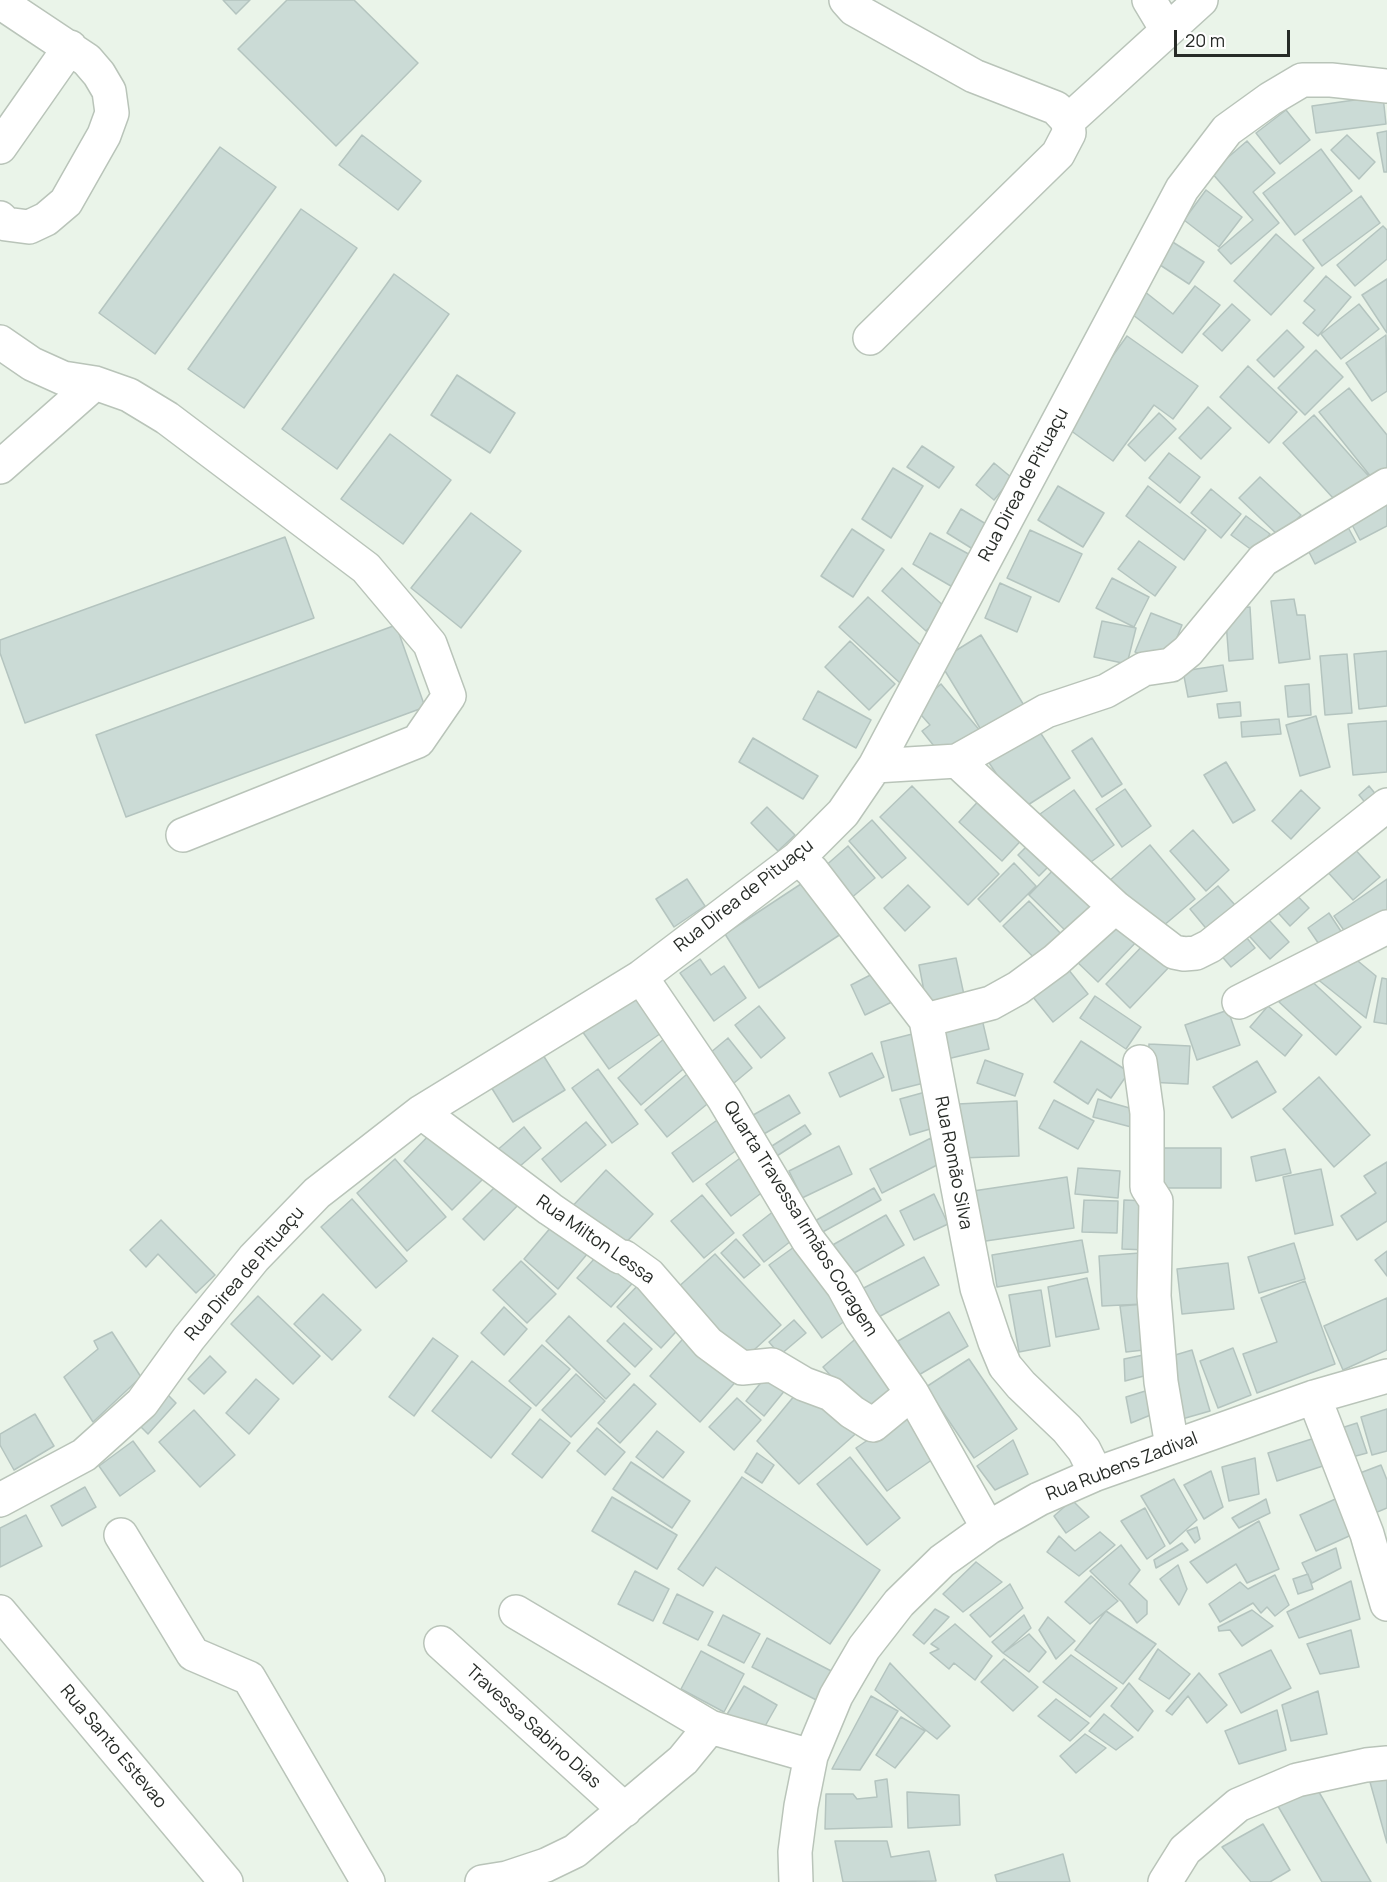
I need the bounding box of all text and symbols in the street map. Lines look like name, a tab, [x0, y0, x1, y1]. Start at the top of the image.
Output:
scale bar	[1177, 18, 1292, 56]
text: 20 m	[1185, 28, 1225, 52]
street label: Rua Direa de Pituaçu	[974, 405, 1074, 565]
street label: Rua Direa de Pituaçu	[670, 835, 818, 957]
street label: Rua Romão Silva	[929, 1095, 977, 1231]
street label: Quarta Travessa Irmãos Coragem	[718, 1097, 882, 1341]
street label: Rua Milton Lessa	[532, 1191, 658, 1289]
street label: Rua Direa de Pituaçu	[181, 1203, 309, 1345]
street label: Rua Rubens Zadival	[1043, 1428, 1201, 1506]
street label: Travessa Sabino Dias	[461, 1661, 605, 1793]
street label: Rua Santo Estevao	[55, 1681, 171, 1813]

